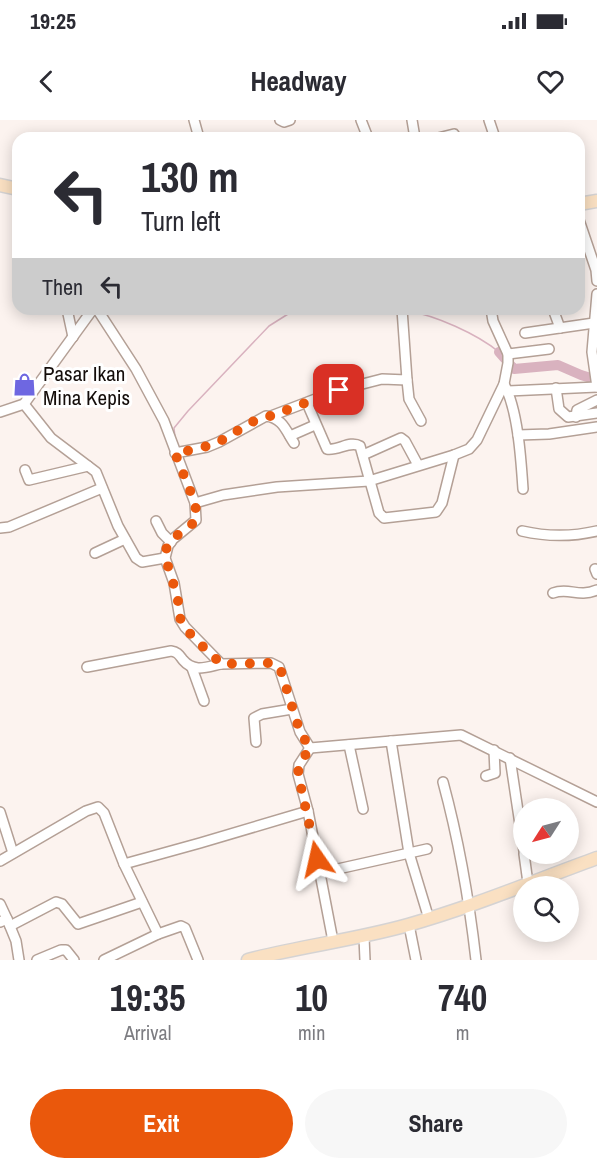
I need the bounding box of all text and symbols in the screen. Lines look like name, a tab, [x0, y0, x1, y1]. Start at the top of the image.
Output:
text: 19:25	[30, 6, 76, 36]
text: Headway	[251, 63, 347, 99]
icon: back	[30, 65, 63, 98]
icon: heart	[534, 65, 567, 98]
text: 130 m	[141, 149, 239, 205]
icon: left	[42, 156, 120, 234]
text: Turn left	[141, 203, 220, 239]
icon: left	[95, 270, 128, 303]
text: Then	[42, 272, 83, 302]
place label: Pasar Ikan Mina Kepis	[43, 359, 130, 412]
pin	[313, 364, 364, 415]
shop icon: Pasar Ikan Mina Kepis	[12, 372, 38, 398]
icon: arrive	[322, 373, 355, 406]
north arrow	[513, 798, 579, 864]
map controls	[513, 798, 579, 942]
position arrow	[285, 827, 349, 891]
button: search	[513, 876, 579, 942]
text: 19:35	[110, 974, 185, 1022]
text: 10	[295, 974, 328, 1022]
text: 740	[438, 974, 487, 1022]
text: Arrival	[124, 1019, 171, 1046]
text: min	[298, 1019, 325, 1046]
text: m	[456, 1019, 469, 1046]
button: Exit	[30, 1089, 293, 1158]
button: Share	[305, 1089, 567, 1158]

